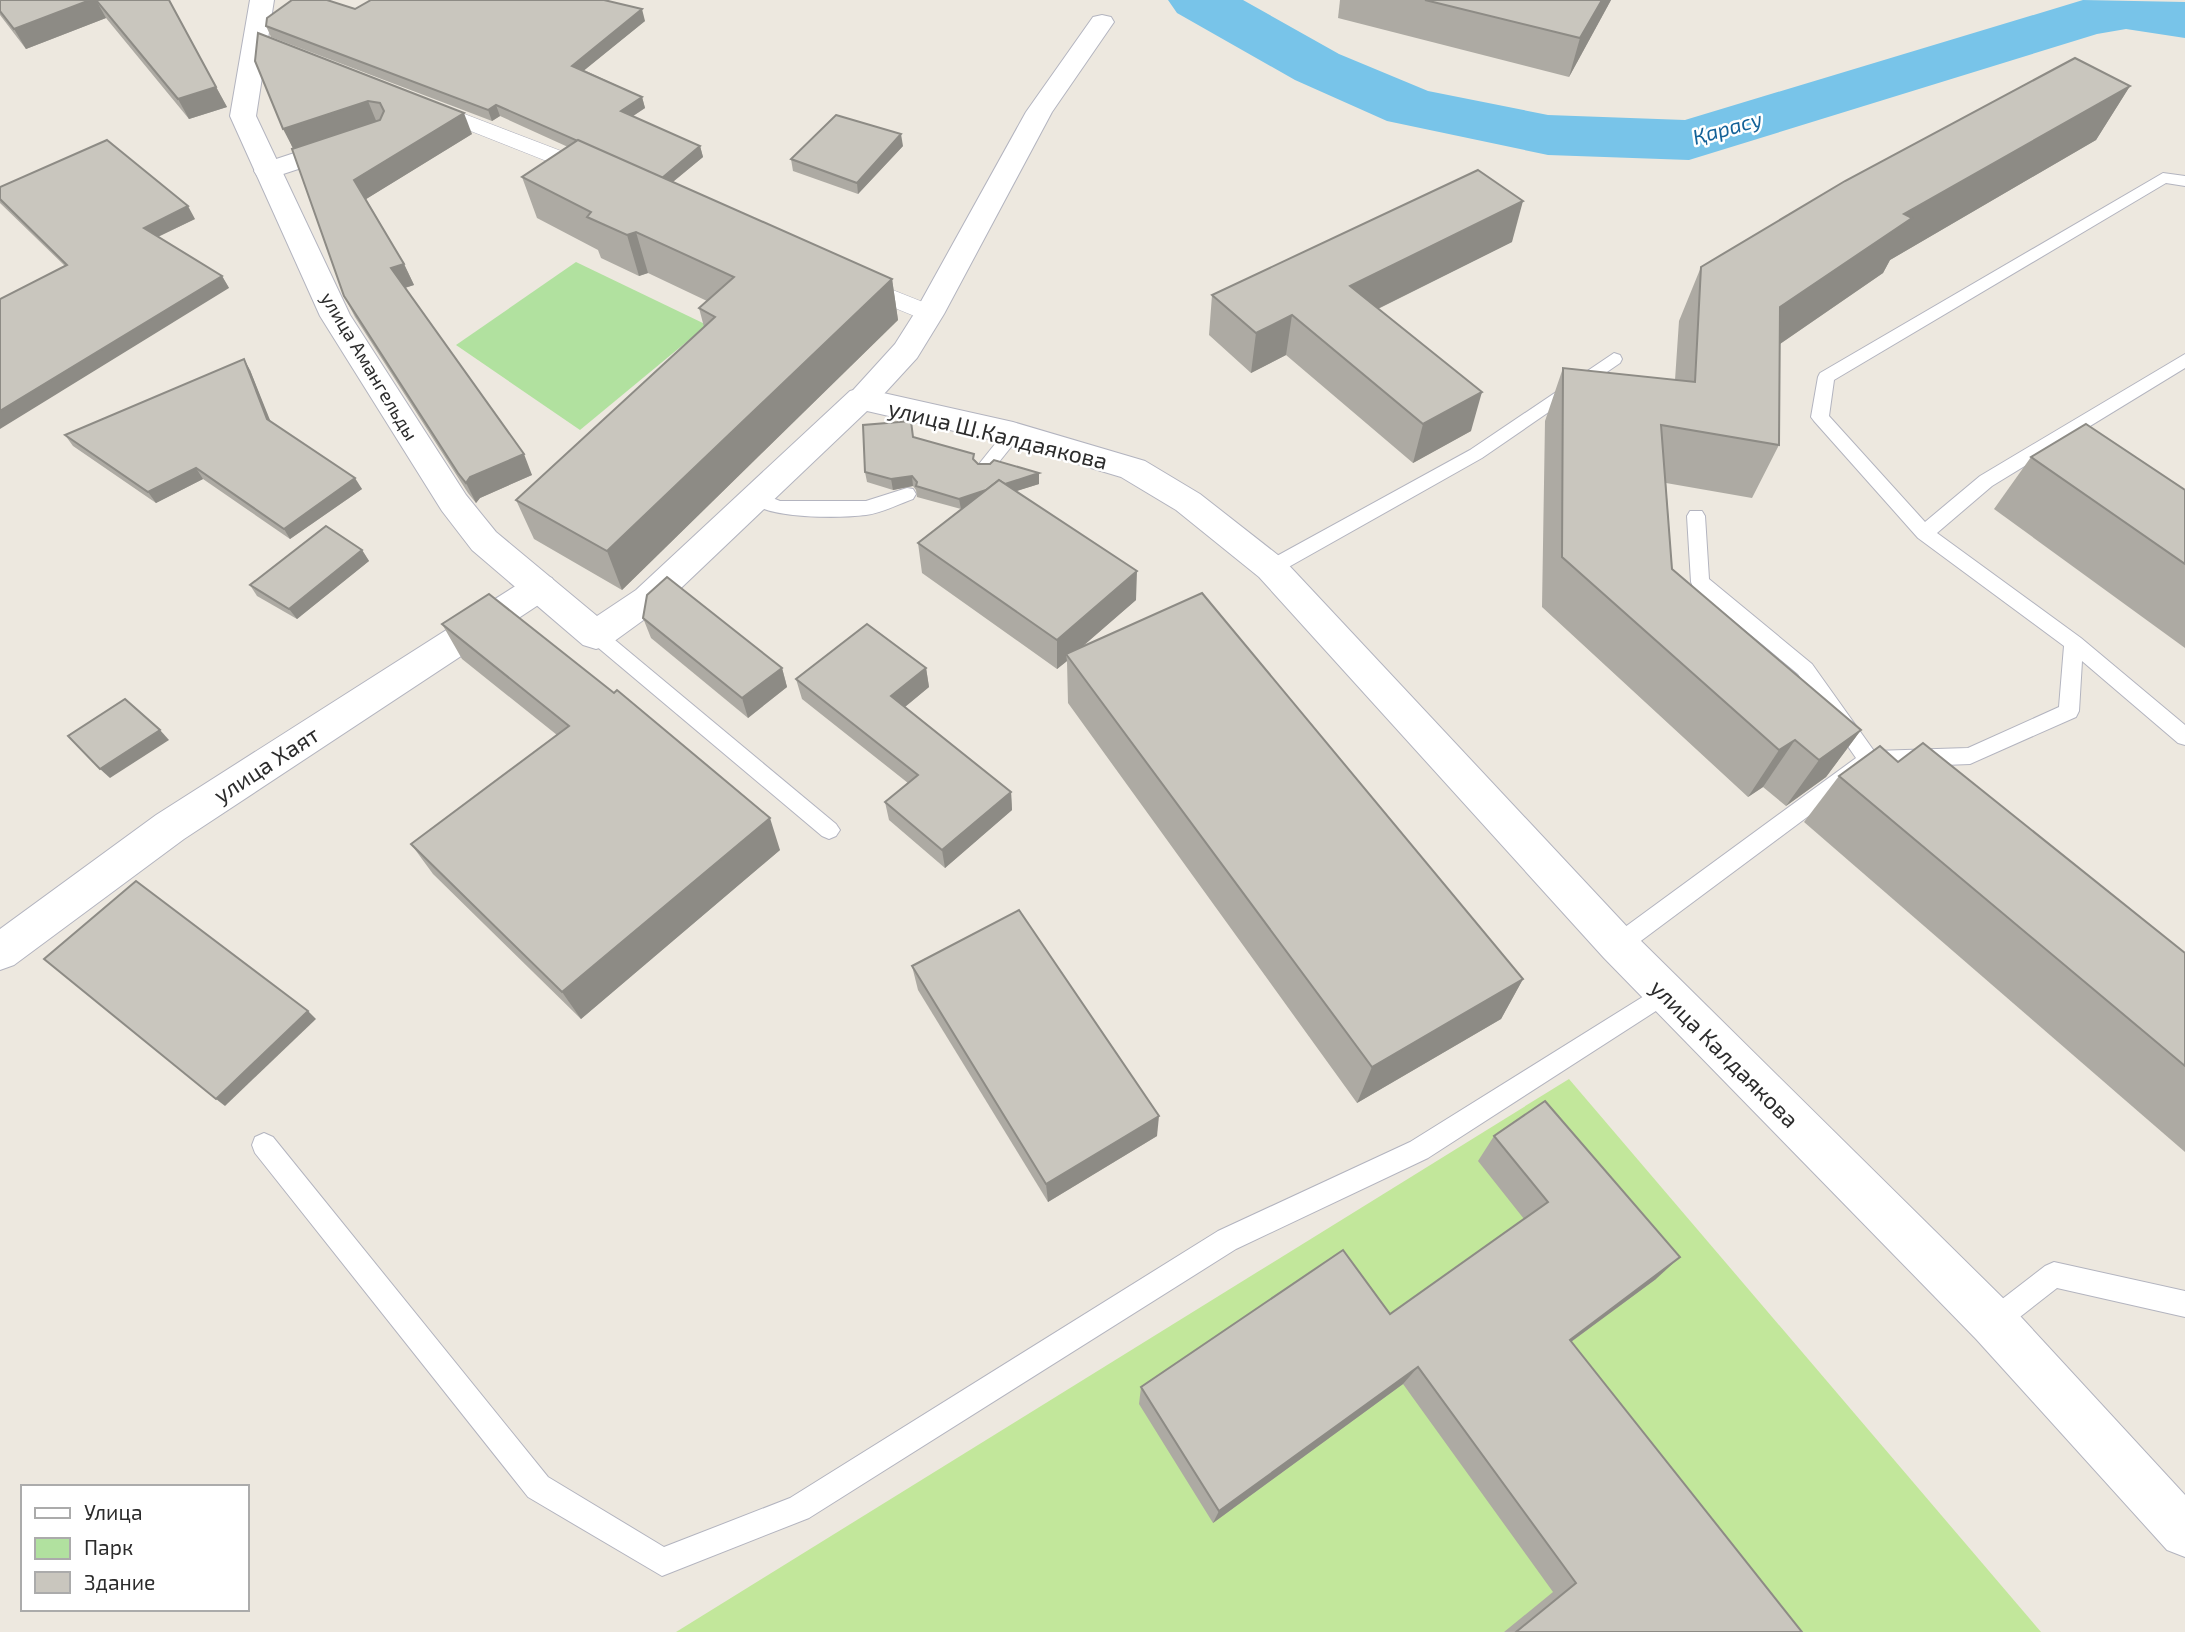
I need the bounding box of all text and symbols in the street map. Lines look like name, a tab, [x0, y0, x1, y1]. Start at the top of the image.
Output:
water label: Қарасу	[1689, 105, 1765, 149]
street label: улица Амангельды	[316, 288, 423, 445]
street label: улица Ш.Калдаякова	[885, 393, 1111, 476]
street label: улица Хаят	[208, 720, 324, 809]
street label: улица Калдаякова	[1644, 973, 1805, 1134]
legend	[21, 1485, 248, 1611]
text: Улица	[84, 1499, 143, 1524]
text: Парк	[84, 1534, 133, 1559]
text: Здание	[84, 1569, 155, 1594]

